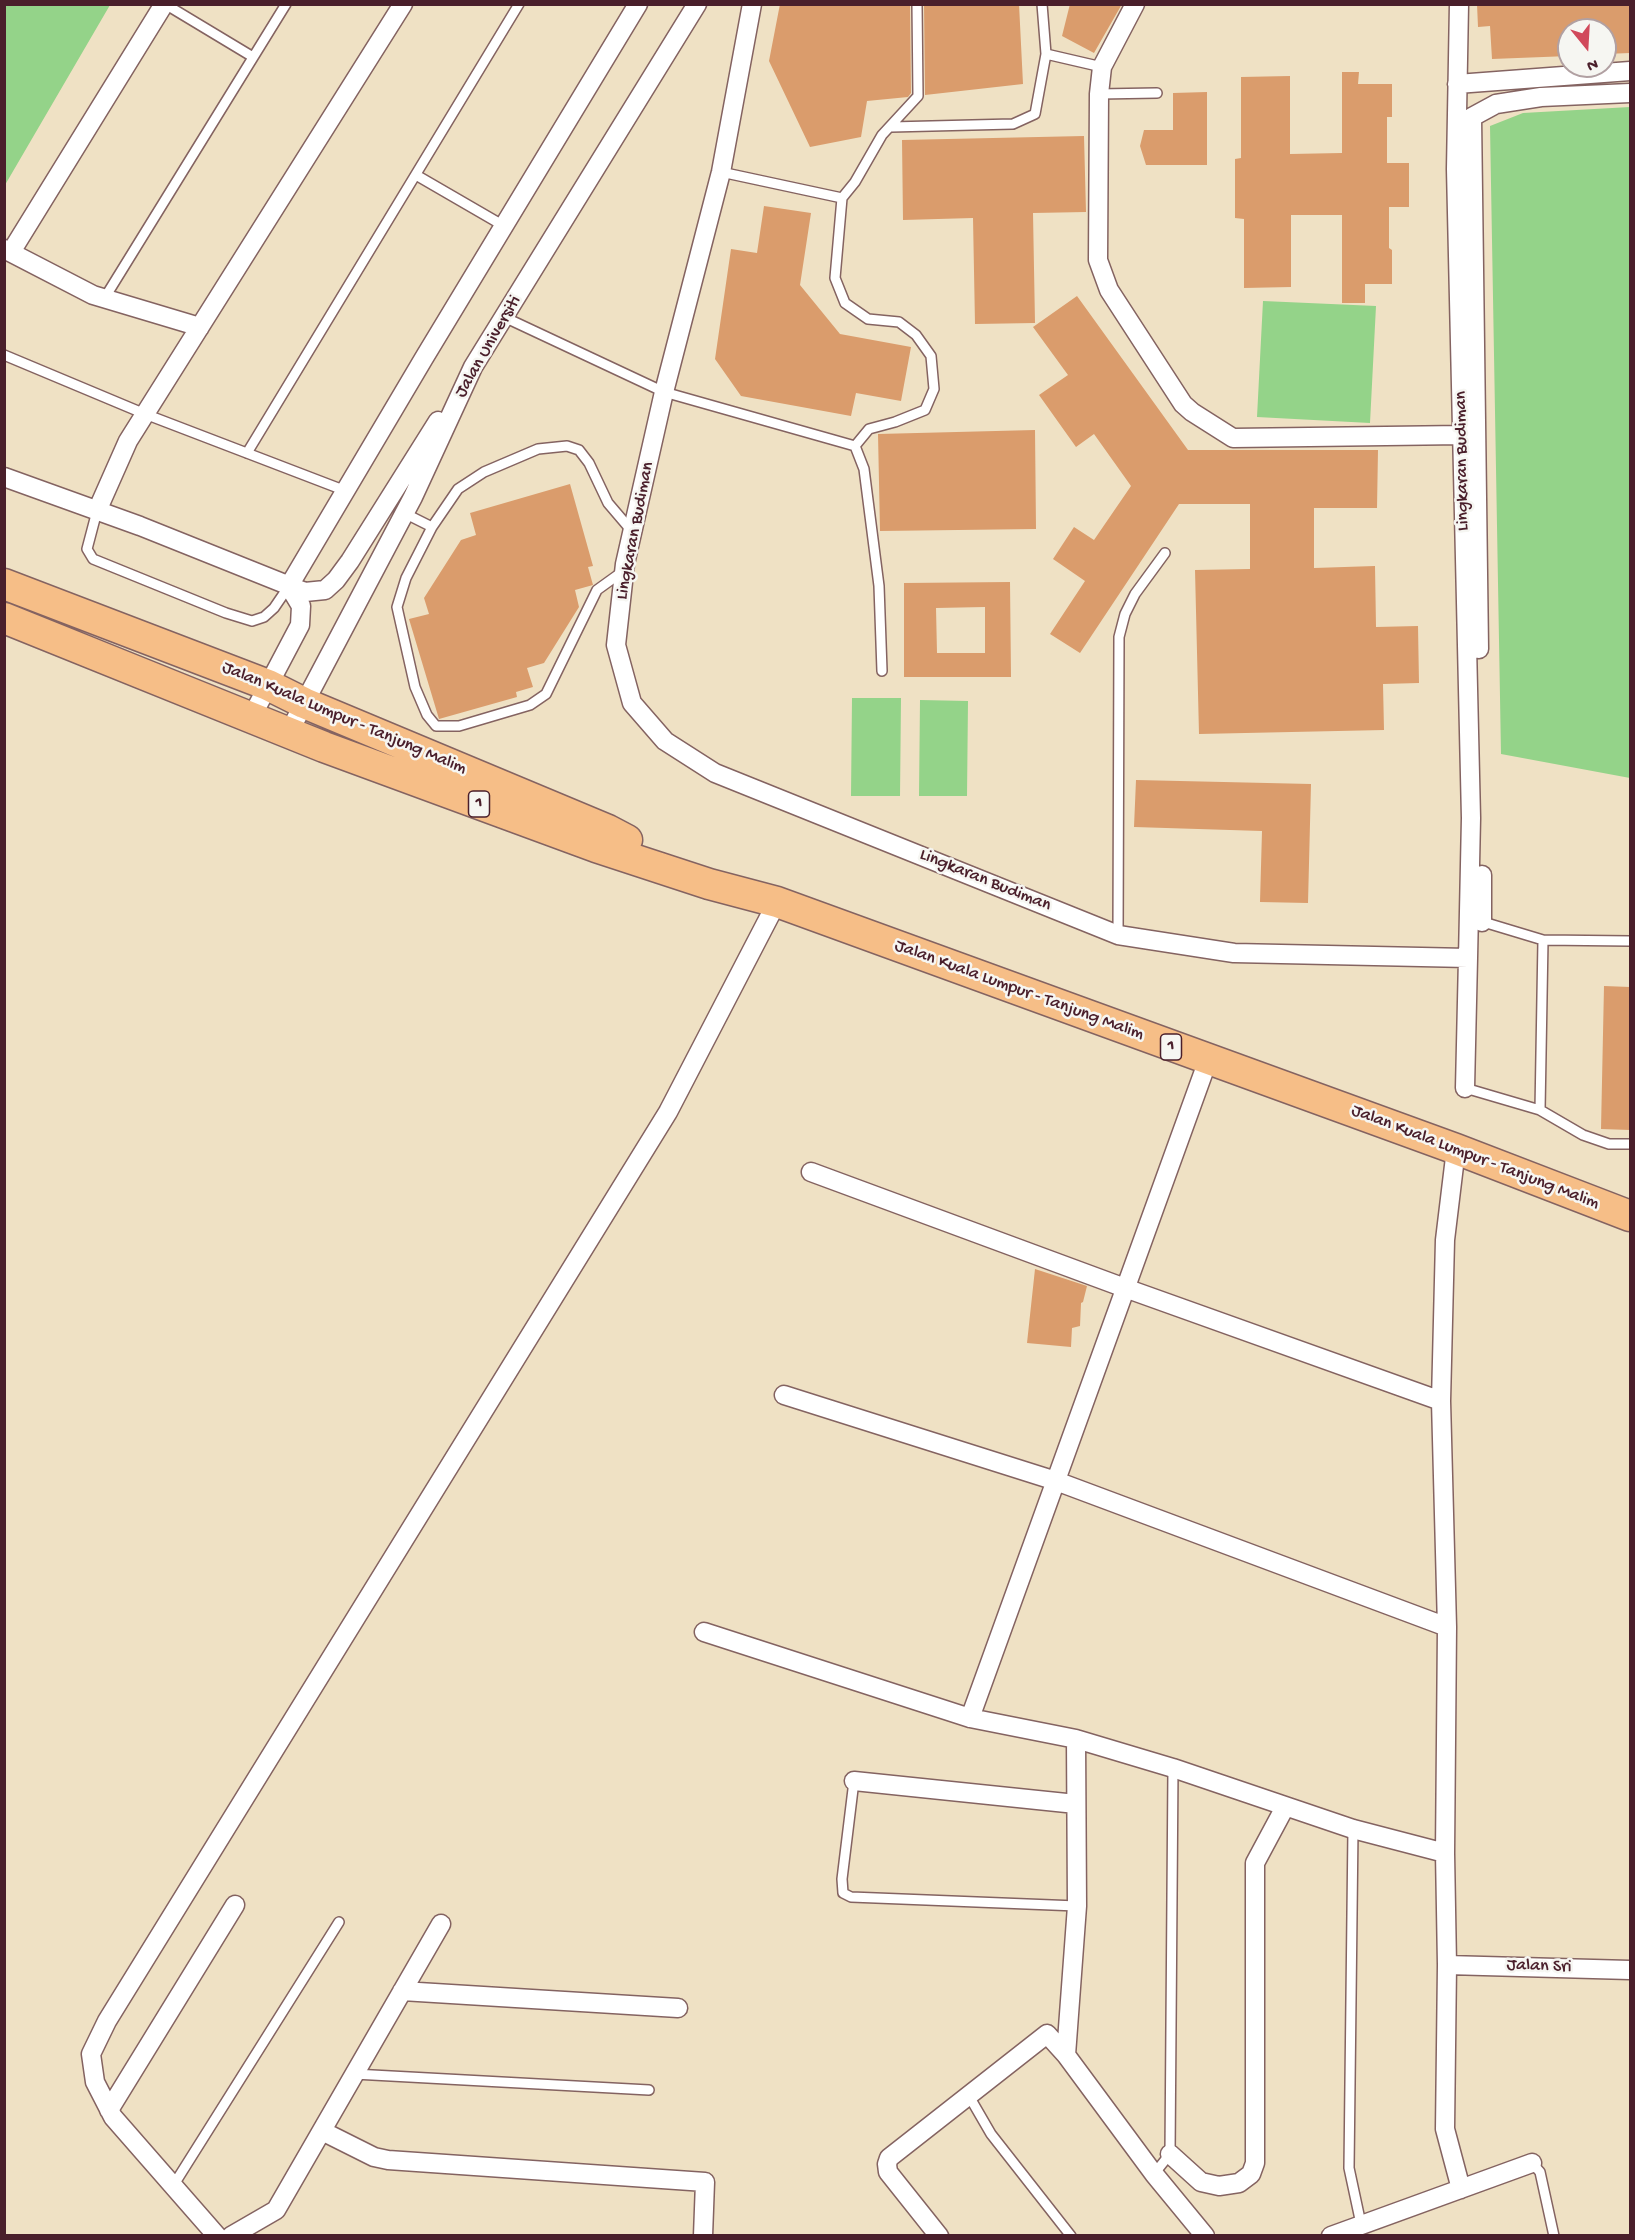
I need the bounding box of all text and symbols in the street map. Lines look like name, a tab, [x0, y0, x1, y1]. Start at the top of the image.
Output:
north arrow	[1557, 18, 1617, 78]
text: N	[1584, 53, 1600, 74]
street label: Jalan Universiti	[451, 292, 527, 402]
street label: Lingkaran Budiman	[1451, 391, 1475, 531]
street label: Lingkaran Budiman	[612, 460, 660, 602]
street label: Jalan Kuala Lumpur - Tanjung Malim	[218, 658, 470, 780]
road number: 1	[468, 791, 490, 817]
street label: Lingkaran Budiman	[916, 845, 1054, 917]
street label: Jalan Kuala Lumpur - Tanjung Malim	[891, 936, 1147, 1046]
road number: 1	[1160, 1034, 1182, 1060]
street label: Jalan Kuala Lumpur - Tanjung Malim	[1348, 1101, 1602, 1215]
street label: Jalan Sri	[1506, 1955, 1572, 1979]

